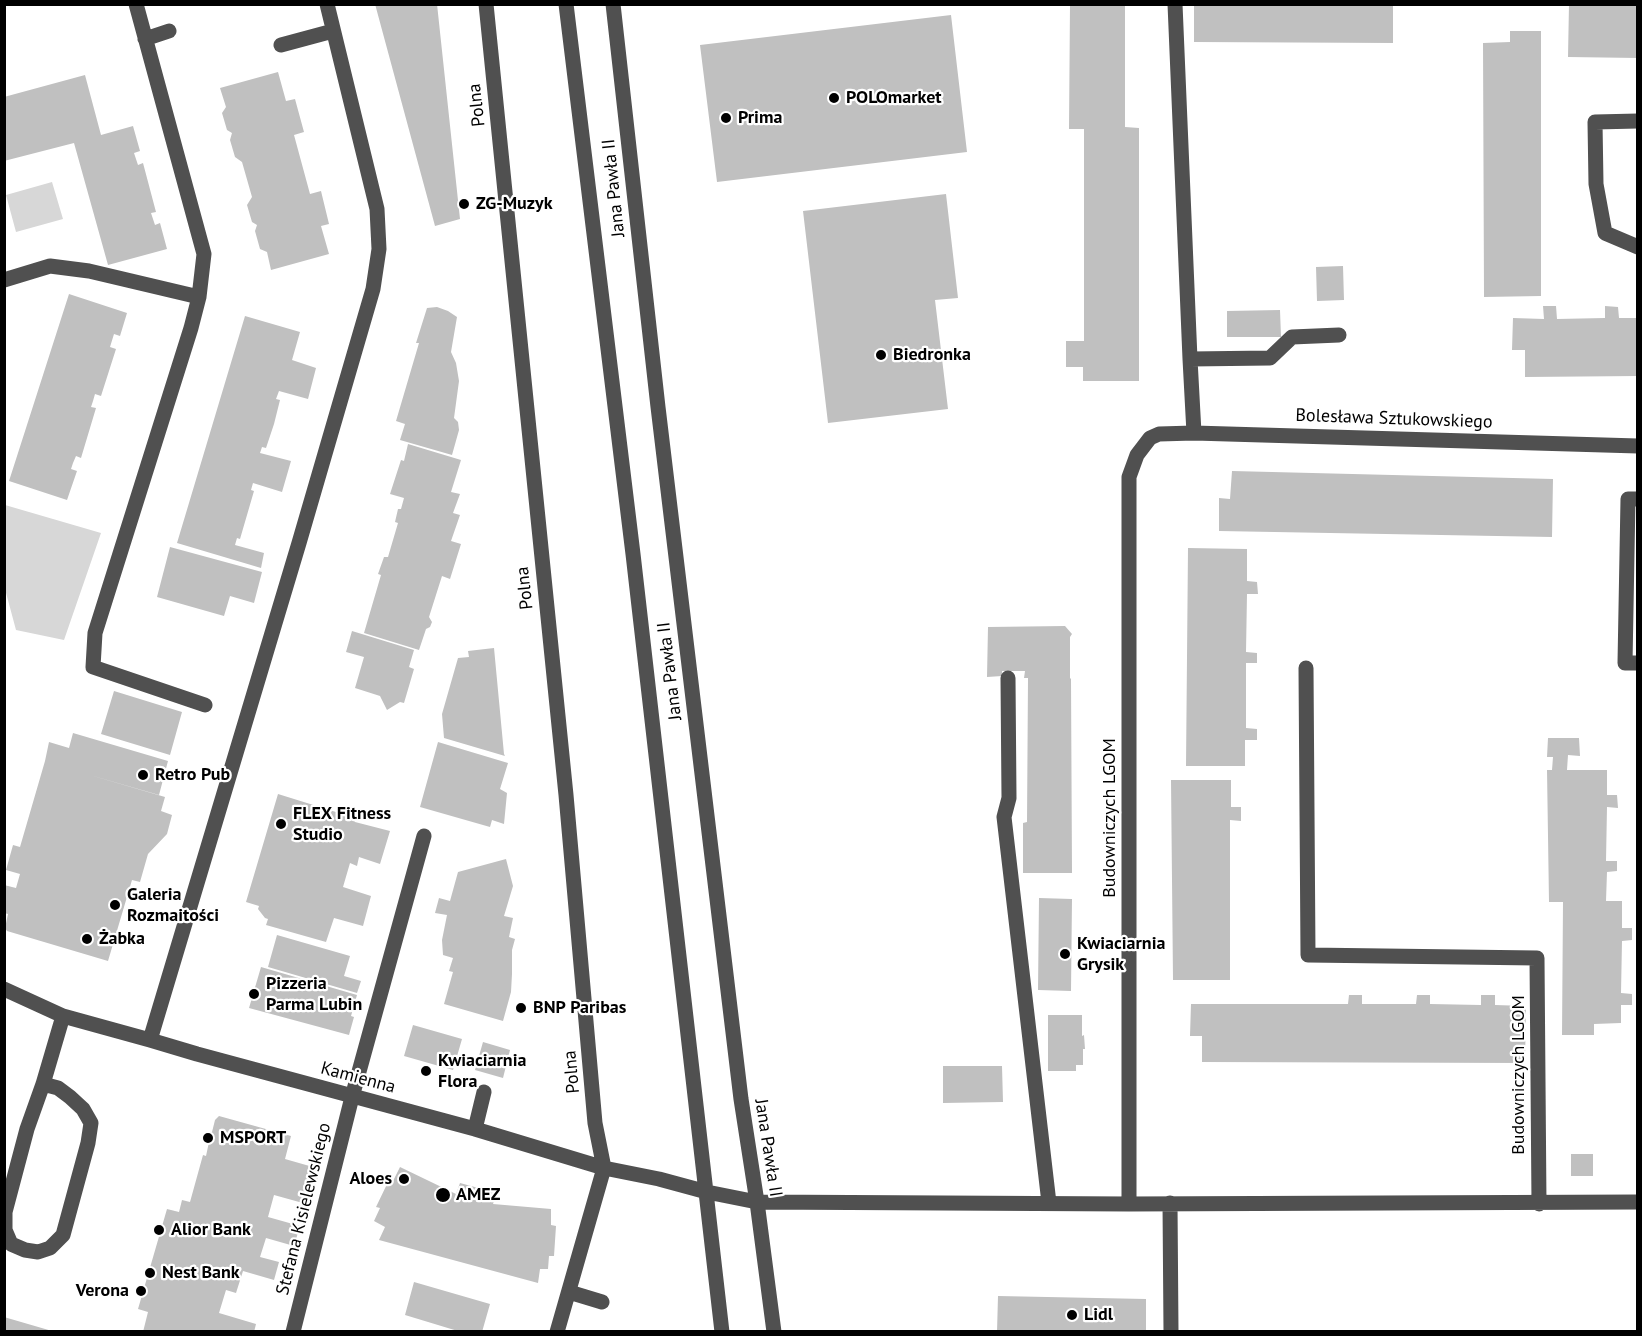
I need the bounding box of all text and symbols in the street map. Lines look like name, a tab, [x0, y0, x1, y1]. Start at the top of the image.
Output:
street label: Polna	[464, 82, 490, 128]
place label: POLOmarket	[846, 87, 942, 109]
marker: POLOmarket	[827, 91, 841, 105]
place label: Prima	[738, 107, 782, 129]
marker: Prima	[719, 111, 733, 125]
street label: Jana Pawła II	[598, 138, 630, 238]
place label: ZG-Muzyk	[476, 193, 552, 215]
marker: ZG-Muzyk	[457, 197, 471, 211]
place label: Biedronka	[893, 344, 971, 366]
marker: Biedronka	[874, 348, 888, 362]
street label: Bolesława Sztukowskiego	[1295, 405, 1493, 433]
street label: Polna	[512, 565, 538, 611]
street label: Jana Pawła II	[653, 621, 687, 721]
street label: Budowniczych LGOM	[1099, 738, 1121, 898]
place label: Retro Pub	[155, 764, 230, 786]
marker: Retro Pub	[136, 768, 150, 782]
place label: FLEX Fitness Studio	[293, 803, 391, 846]
marker: FLEX Fitness Studio	[274, 817, 288, 831]
place label: Galeria Rozmaitości	[127, 884, 219, 926]
marker: Galeria Rozmaitości	[108, 898, 122, 912]
place label: Żabka	[99, 928, 145, 950]
marker: Żabka	[80, 932, 94, 946]
place label: Kwiaciarnia Grysik	[1077, 933, 1165, 976]
marker: Kwiaciarnia Grysik	[1058, 947, 1072, 961]
place label: Pizzeria Parma Lubin	[266, 973, 362, 1016]
marker: Pizzeria Parma Lubin	[247, 987, 261, 1001]
street label: Budowniczych LGOM	[1508, 995, 1530, 1155]
place label: BNP Paribas	[533, 997, 626, 1019]
marker: BNP Paribas	[514, 1001, 528, 1015]
place label: Kwiaciarnia Flora	[438, 1050, 526, 1092]
street label: Polna	[559, 1050, 585, 1094]
street label: Kamienna	[318, 1058, 398, 1098]
marker: Kwiaciarnia Flora	[419, 1064, 433, 1078]
street label: Jana Pawła II	[750, 1098, 786, 1198]
street label: Stefana Kisielewskiego	[272, 1121, 336, 1297]
place label: MSPORT	[220, 1127, 286, 1149]
marker: MSPORT	[201, 1131, 215, 1145]
place label: Aloes	[349, 1168, 392, 1190]
marker: Aloes	[397, 1172, 411, 1186]
place label: AMEZ	[456, 1184, 500, 1206]
marker: AMEZ	[434, 1186, 452, 1204]
place label: Alior Bank	[171, 1219, 251, 1241]
marker: Alior Bank	[152, 1223, 166, 1237]
place label: Nest Bank	[162, 1262, 240, 1284]
marker: Nest Bank	[143, 1266, 157, 1280]
place label: Verona	[76, 1280, 129, 1302]
marker: Verona	[134, 1284, 148, 1298]
place label: Lidl	[1084, 1304, 1113, 1326]
marker: Lidl	[1065, 1308, 1079, 1322]

